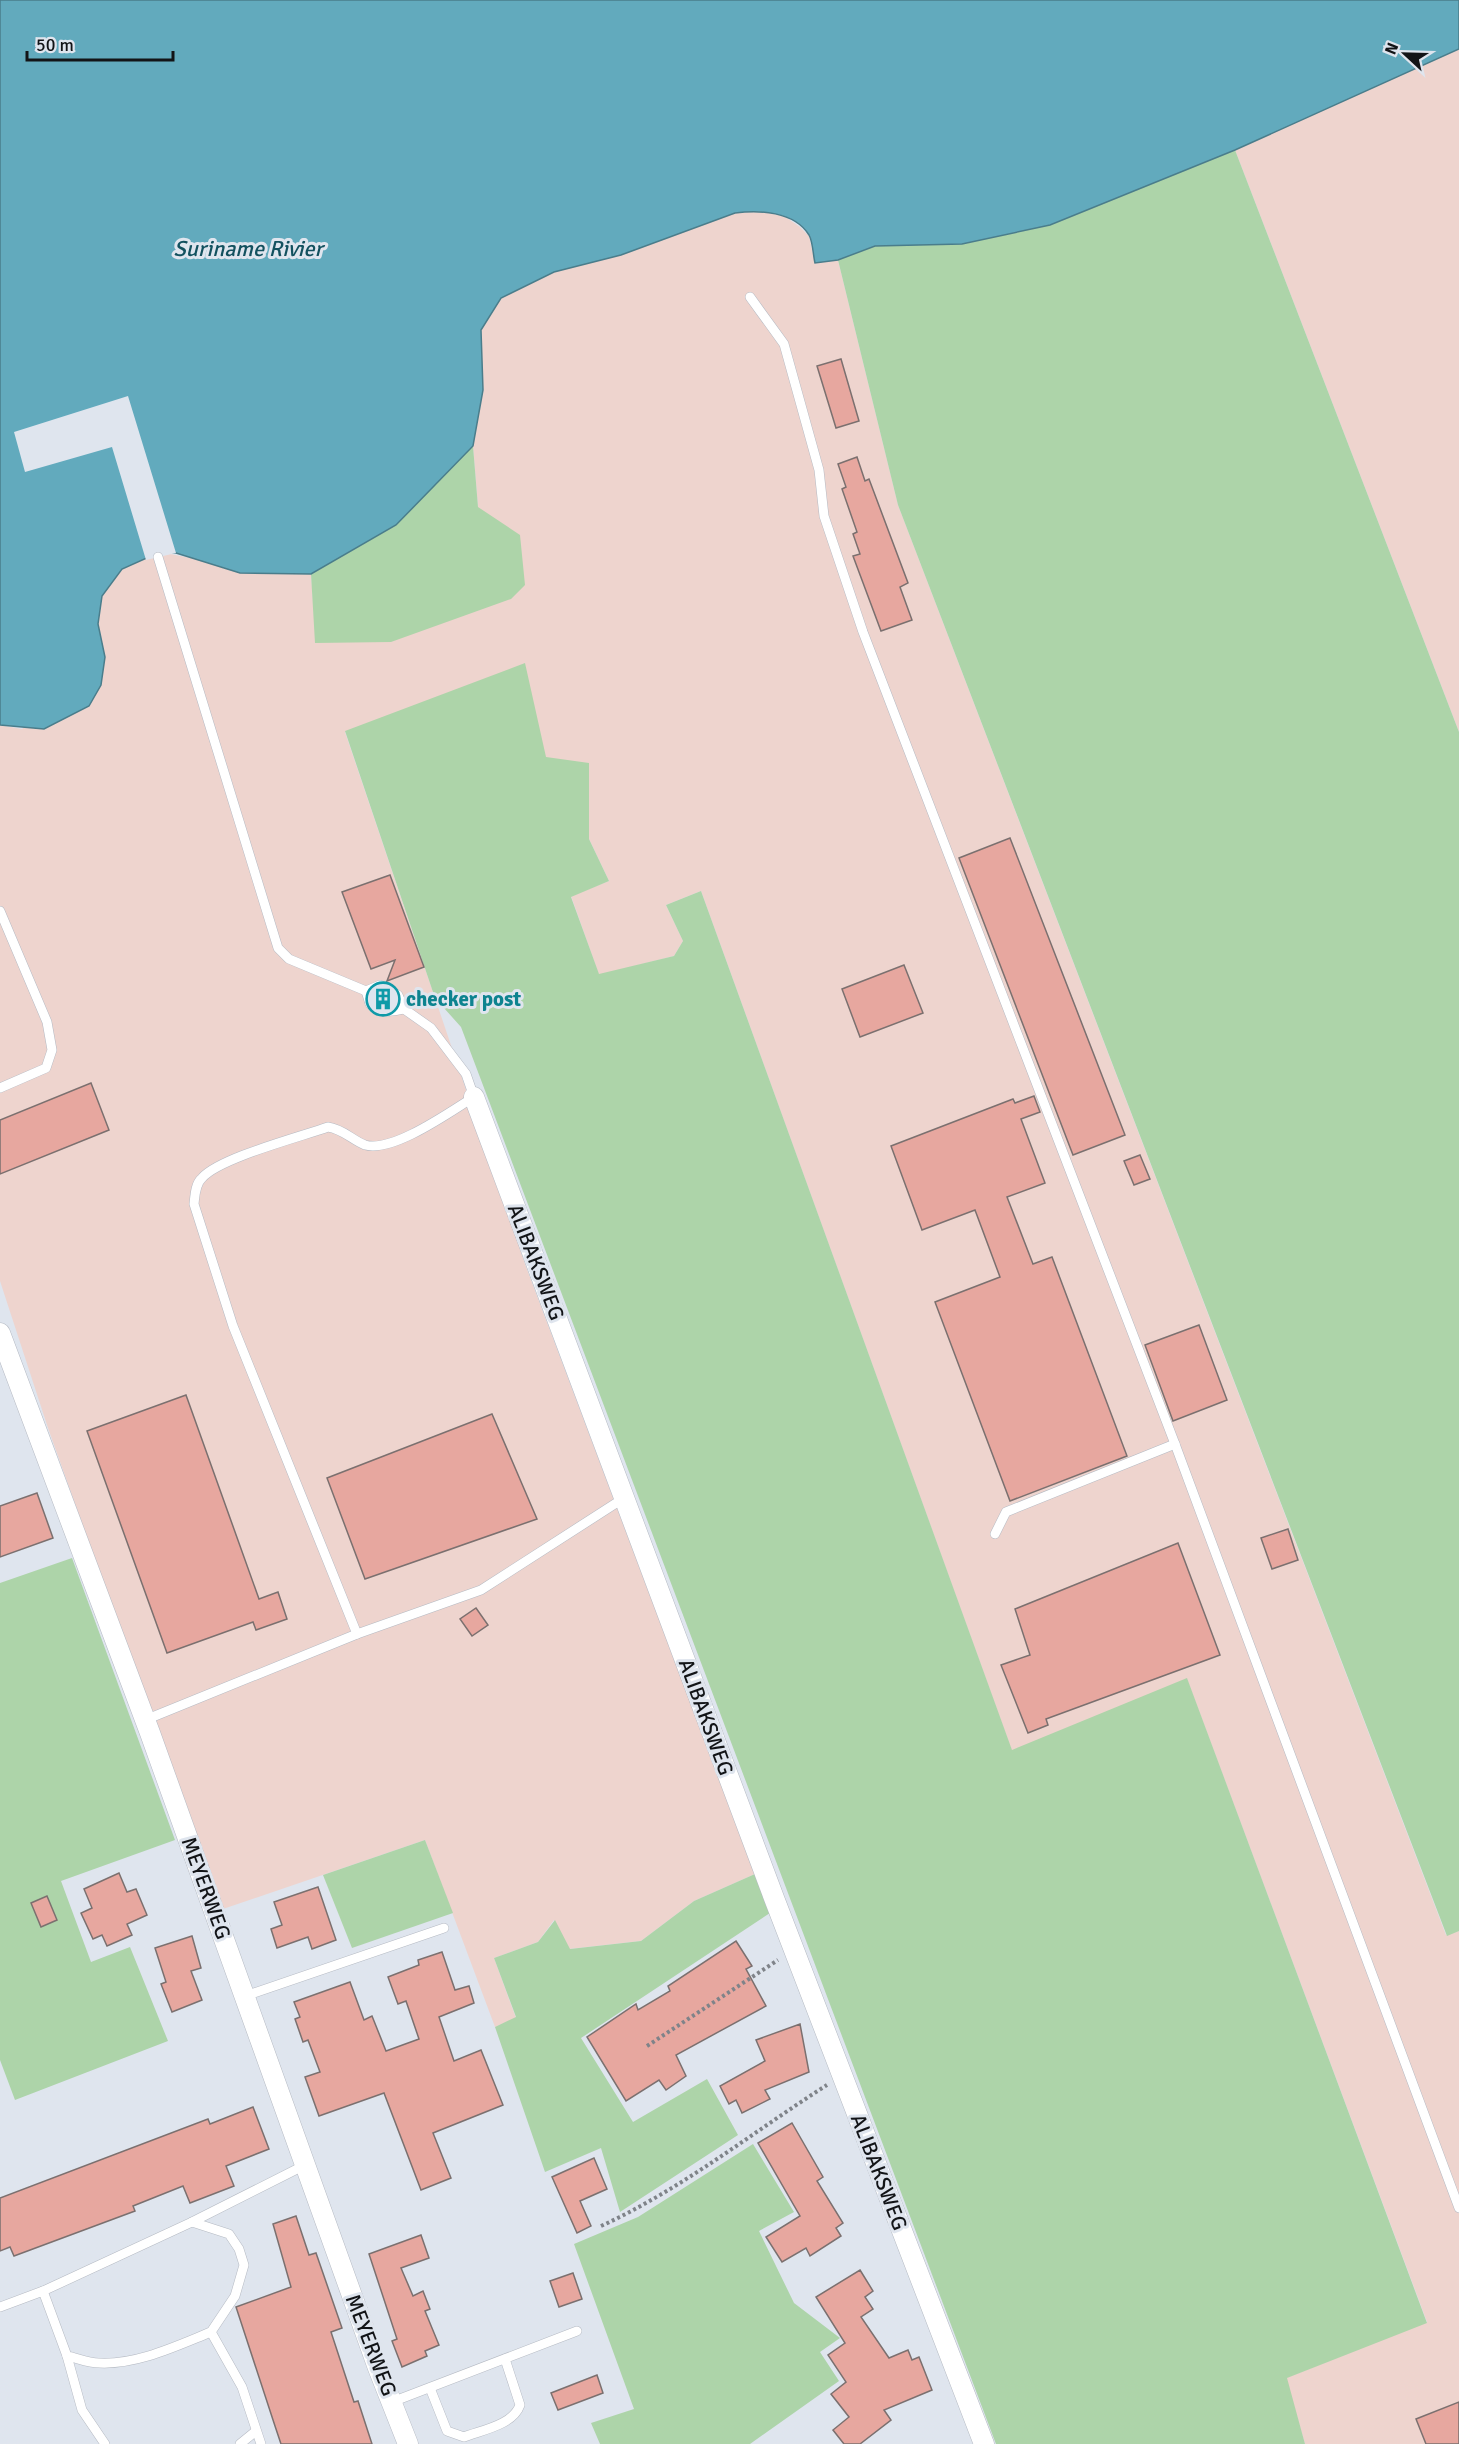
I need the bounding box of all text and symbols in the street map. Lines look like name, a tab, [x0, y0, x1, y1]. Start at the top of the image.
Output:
scale bar	[27, 24, 172, 62]
north arrow	[1375, 24, 1435, 84]
text: 50 m	[36, 34, 74, 56]
text: N	[1381, 40, 1403, 58]
water label: Suriname Rivier	[174, 235, 325, 262]
building icon: checker post	[365, 981, 401, 1017]
place label: checker post	[406, 986, 521, 1012]
street label: ALIBAKSWEG	[502, 1200, 570, 1324]
street label: ALIBAKSWEG	[673, 1655, 739, 1779]
street label: MEYERWEG	[176, 1833, 236, 1943]
street label: ALIBAKSWEG	[845, 2110, 913, 2234]
street label: MEYERWEG	[340, 2290, 402, 2400]

